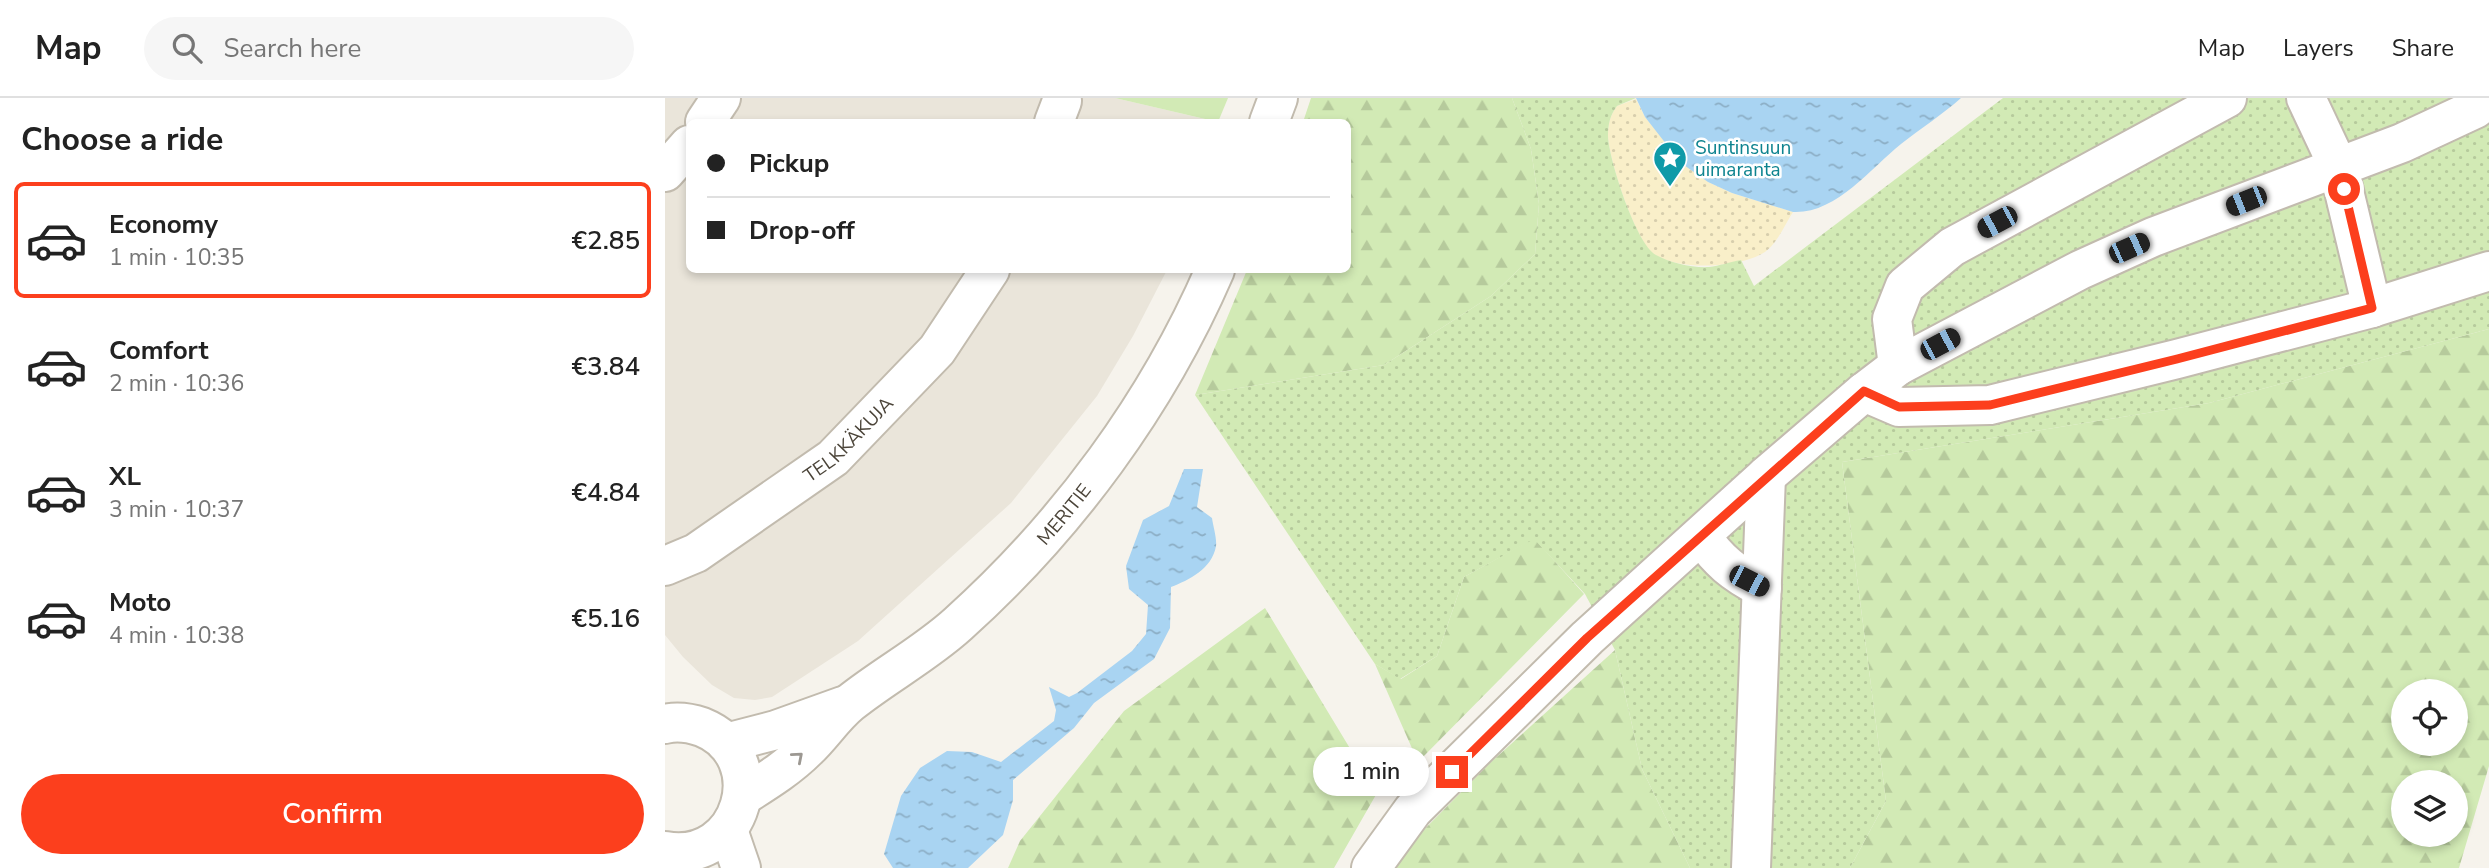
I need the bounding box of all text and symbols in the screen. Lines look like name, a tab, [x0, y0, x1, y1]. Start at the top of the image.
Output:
search box	[144, 17, 634, 80]
text: Map	[35, 26, 102, 71]
icon: search	[168, 29, 206, 67]
text: Search here	[224, 31, 361, 66]
text: Map	[2198, 32, 2245, 64]
text: Layers	[2283, 32, 2354, 64]
text: Share	[2392, 32, 2454, 64]
text: Choose a ride	[21, 118, 223, 161]
place label: Suntinsuun uimaranta	[1695, 135, 1791, 183]
place icon: Suntinsuun uimaranta	[1651, 139, 1689, 188]
text: Pickup	[749, 146, 829, 181]
route start	[2328, 173, 2360, 205]
car	[2223, 183, 2270, 219]
car	[1974, 203, 2021, 241]
text: Economy	[109, 207, 218, 242]
icon: car	[25, 209, 88, 272]
text: Drop-off	[749, 213, 855, 248]
text: €2.85	[571, 223, 640, 258]
car	[2106, 230, 2153, 266]
text: 1 min · 10:35	[109, 242, 244, 273]
car	[1917, 325, 1964, 363]
text: Comfort	[109, 333, 209, 368]
icon: car	[25, 335, 88, 398]
text: €3.84	[571, 349, 640, 384]
text: 2 min · 10:36	[109, 368, 244, 399]
street label: TELKKÄKUJA	[798, 391, 899, 489]
text: XL	[109, 459, 141, 494]
icon: car	[25, 461, 88, 524]
text: €4.84	[571, 475, 640, 510]
street label: MERITIE	[1031, 479, 1097, 551]
text: 3 min · 10:37	[109, 494, 244, 525]
car	[1726, 562, 1773, 600]
text: Moto	[109, 585, 171, 620]
icon: car	[25, 587, 88, 650]
text: €5.16	[571, 601, 640, 636]
text: 4 min · 10:38	[109, 620, 244, 651]
map controls	[2391, 679, 2468, 847]
button: locate	[2391, 679, 2468, 756]
callout: 1 min	[1312, 748, 1427, 796]
one-way arrow	[790, 753, 803, 765]
text: 1 min	[1342, 756, 1400, 787]
route end	[1436, 756, 1468, 788]
button: layers	[2391, 770, 2468, 847]
button: Confirm	[21, 774, 644, 854]

